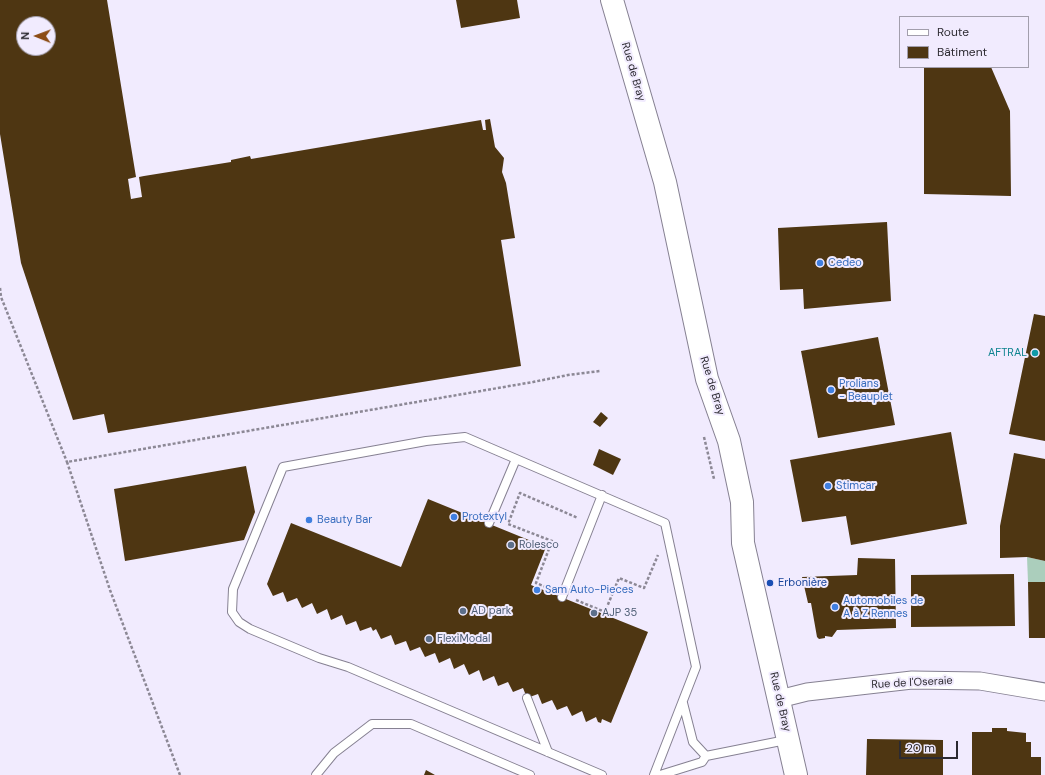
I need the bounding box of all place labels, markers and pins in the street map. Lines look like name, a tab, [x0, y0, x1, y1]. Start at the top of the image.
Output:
place label: Cedeo	[828, 256, 862, 270]
marker: Cedeo	[815, 258, 825, 268]
place label: AFTRAL	[988, 346, 1027, 360]
marker: AFTRAL	[1030, 348, 1040, 358]
place label: Prolians - Beauplet	[839, 377, 893, 403]
marker: Prolians - Beauplet	[826, 385, 836, 395]
place label: Stimcar	[836, 479, 875, 493]
marker: Stimcar	[823, 481, 833, 491]
place label: Protextyl	[462, 510, 507, 524]
marker: Protextyl	[449, 512, 459, 522]
place label: Beauty Bar	[317, 513, 372, 527]
marker: Beauty Bar	[304, 515, 314, 525]
place label: Rolesco	[519, 538, 559, 552]
marker: Rolesco	[506, 540, 516, 550]
place label: Erbonière	[778, 576, 827, 590]
marker: Erbonière	[765, 578, 775, 588]
place label: Sam Auto-Pieces	[545, 583, 634, 597]
marker: Sam Auto-Pieces	[532, 585, 542, 595]
place label: Automobiles de A à Z Rennes	[843, 594, 923, 620]
marker: Automobiles de A à Z Rennes	[830, 602, 840, 612]
place label: AD park	[471, 604, 511, 618]
marker: AD park	[458, 606, 468, 616]
place label: AJP 35	[602, 606, 637, 620]
marker: AJP 35	[589, 608, 599, 618]
place label: FlexiModal	[437, 632, 491, 646]
marker: FlexiModal	[424, 634, 434, 644]

